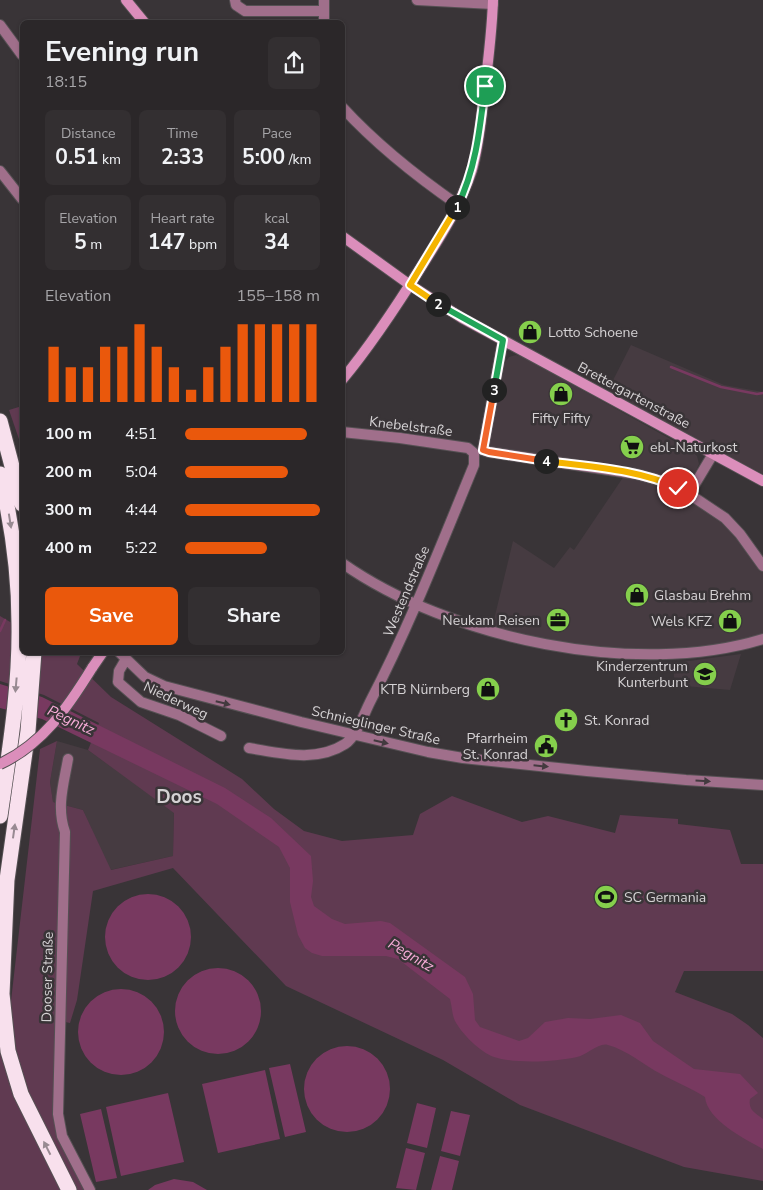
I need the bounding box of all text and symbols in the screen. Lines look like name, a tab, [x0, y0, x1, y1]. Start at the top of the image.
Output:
text: Evening run	[45, 33, 199, 71]
button: share	[268, 37, 320, 89]
pin	[464, 65, 506, 107]
text: 18:15	[45, 71, 87, 93]
icon: arrive	[471, 72, 499, 100]
text: Distance	[61, 124, 115, 143]
text: Time	[167, 124, 198, 143]
text: Pace	[262, 124, 292, 143]
text: 0.51	[55, 143, 98, 171]
text: 2:33	[161, 143, 204, 171]
text: 5:00	[242, 143, 285, 171]
text: km	[98, 150, 121, 169]
text: /km	[285, 150, 312, 169]
pin: 1	[444, 194, 470, 220]
text: 1	[453, 198, 462, 217]
text: Elevation	[59, 209, 117, 228]
text: Heart rate	[150, 209, 215, 228]
text: kcal	[264, 209, 289, 228]
text: 5	[74, 228, 87, 256]
text: 147	[148, 228, 185, 256]
text: 34	[264, 228, 289, 256]
text: m	[87, 235, 102, 254]
text: bpm	[185, 235, 217, 254]
text: Elevation	[45, 285, 111, 307]
text: 155–158 m	[237, 285, 320, 307]
pin: 2	[426, 292, 450, 316]
text: 2	[434, 295, 443, 314]
shop icon: Lotto Schoene	[517, 319, 543, 345]
place label: Lotto Schoene	[548, 323, 638, 342]
street label: Brettergartenstraße	[574, 358, 693, 433]
pin: 3	[482, 378, 506, 402]
text: 3	[490, 381, 499, 400]
shop icon: Fifty Fifty	[548, 381, 574, 407]
place label: Fifty Fifty	[532, 409, 591, 428]
street label: Knebelstraße	[368, 412, 454, 441]
text: 100 m	[45, 423, 92, 445]
text: 4:51	[125, 423, 157, 445]
supermarket icon: ebl-Naturkost	[619, 434, 645, 460]
place label: ebl-Naturkost	[650, 438, 737, 457]
pin: 4	[534, 448, 558, 474]
text: 4	[542, 452, 551, 471]
text: 200 m	[45, 461, 92, 483]
text: 5:04	[125, 461, 157, 483]
pin	[657, 467, 699, 509]
icon: check	[664, 474, 692, 502]
text: 300 m	[45, 499, 92, 521]
text: 4:44	[125, 499, 157, 521]
one-way arrow	[7, 514, 15, 530]
text: 400 m	[45, 537, 92, 559]
text: 5:22	[125, 537, 157, 559]
street label: Westendstraße	[379, 543, 434, 640]
shop icon: Glasbau Brehm	[624, 582, 650, 608]
place label: Glasbau Brehm	[654, 586, 751, 605]
button: Save	[45, 587, 178, 645]
button: Share	[188, 587, 320, 645]
office icon: Neukam Reisen	[545, 607, 571, 633]
shop icon: Wels KFZ	[717, 608, 743, 634]
place label: Neukam Reisen	[442, 611, 540, 630]
place label: Wels KFZ	[651, 612, 712, 631]
place label: Kinderzentrum Kunterbunt	[596, 657, 688, 692]
school or university icon: Kinderzentrum Kunterbunt	[692, 661, 718, 687]
shop icon: KTB Nürnberg	[475, 676, 501, 702]
one-way arrow	[12, 677, 20, 693]
street label: Niederweg	[140, 677, 211, 724]
place label: KTB Nürnberg	[380, 680, 470, 699]
one-way arrow	[216, 699, 231, 707]
water label: Pegnitz	[44, 700, 98, 740]
street label: Schnieglinger Straße	[310, 701, 442, 750]
church icon: St. Konrad	[553, 707, 579, 733]
place label: St. Konrad	[584, 711, 649, 730]
place label: Pfarrheim St. Konrad	[463, 729, 528, 764]
public building icon: Pfarrheim St. Konrad	[533, 733, 559, 759]
one-way arrow	[373, 738, 389, 746]
one-way arrow	[534, 762, 550, 770]
one-way arrow	[695, 778, 711, 786]
district label: Doos	[156, 784, 202, 810]
one-way arrow	[10, 822, 18, 838]
sports icon: SC Germania	[593, 884, 619, 910]
place label: SC Germania	[624, 888, 706, 907]
street label: Dooser Straße	[37, 932, 58, 1022]
water label: Pegnitz	[384, 934, 438, 977]
one-way arrow	[43, 1141, 51, 1155]

